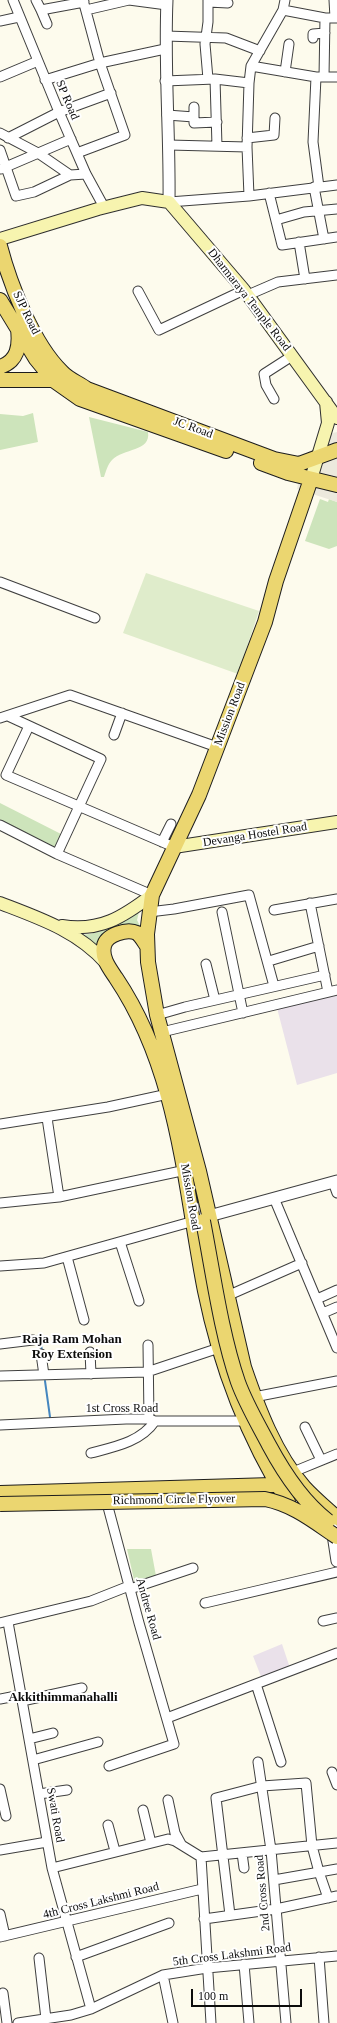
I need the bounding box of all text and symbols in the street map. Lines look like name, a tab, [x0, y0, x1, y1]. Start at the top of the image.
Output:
street label: SP Road	[52, 78, 82, 122]
street label: Dharmaraya Temple Road	[204, 246, 294, 354]
street label: SJP Road	[9, 289, 43, 337]
street label: JC Road	[171, 414, 215, 442]
street label: Mission Road	[211, 680, 249, 748]
street label: Devanga Hostel Road	[202, 820, 308, 850]
street label: Mission Road	[177, 1163, 203, 1231]
district label: Raja Ram Mohan Roy Extension	[22, 1332, 122, 1363]
street label: 1st Cross Road	[86, 1402, 158, 1416]
street label: Richmond Circle Flyover	[113, 1492, 235, 1508]
street label: Andree Road	[132, 1576, 164, 1642]
district label: Akkithimmanahalli	[8, 1690, 118, 1706]
street label: Swati Road	[43, 1786, 67, 1844]
street label: 2nd Cross Road	[252, 1854, 274, 1932]
street label: 4th Cross Lakshmi Road	[42, 1880, 160, 1922]
street label: 5th Cross Lakshmi Road	[172, 1941, 292, 1969]
scale bar	[193, 1981, 304, 2007]
text: 100 m	[198, 1989, 228, 2003]

